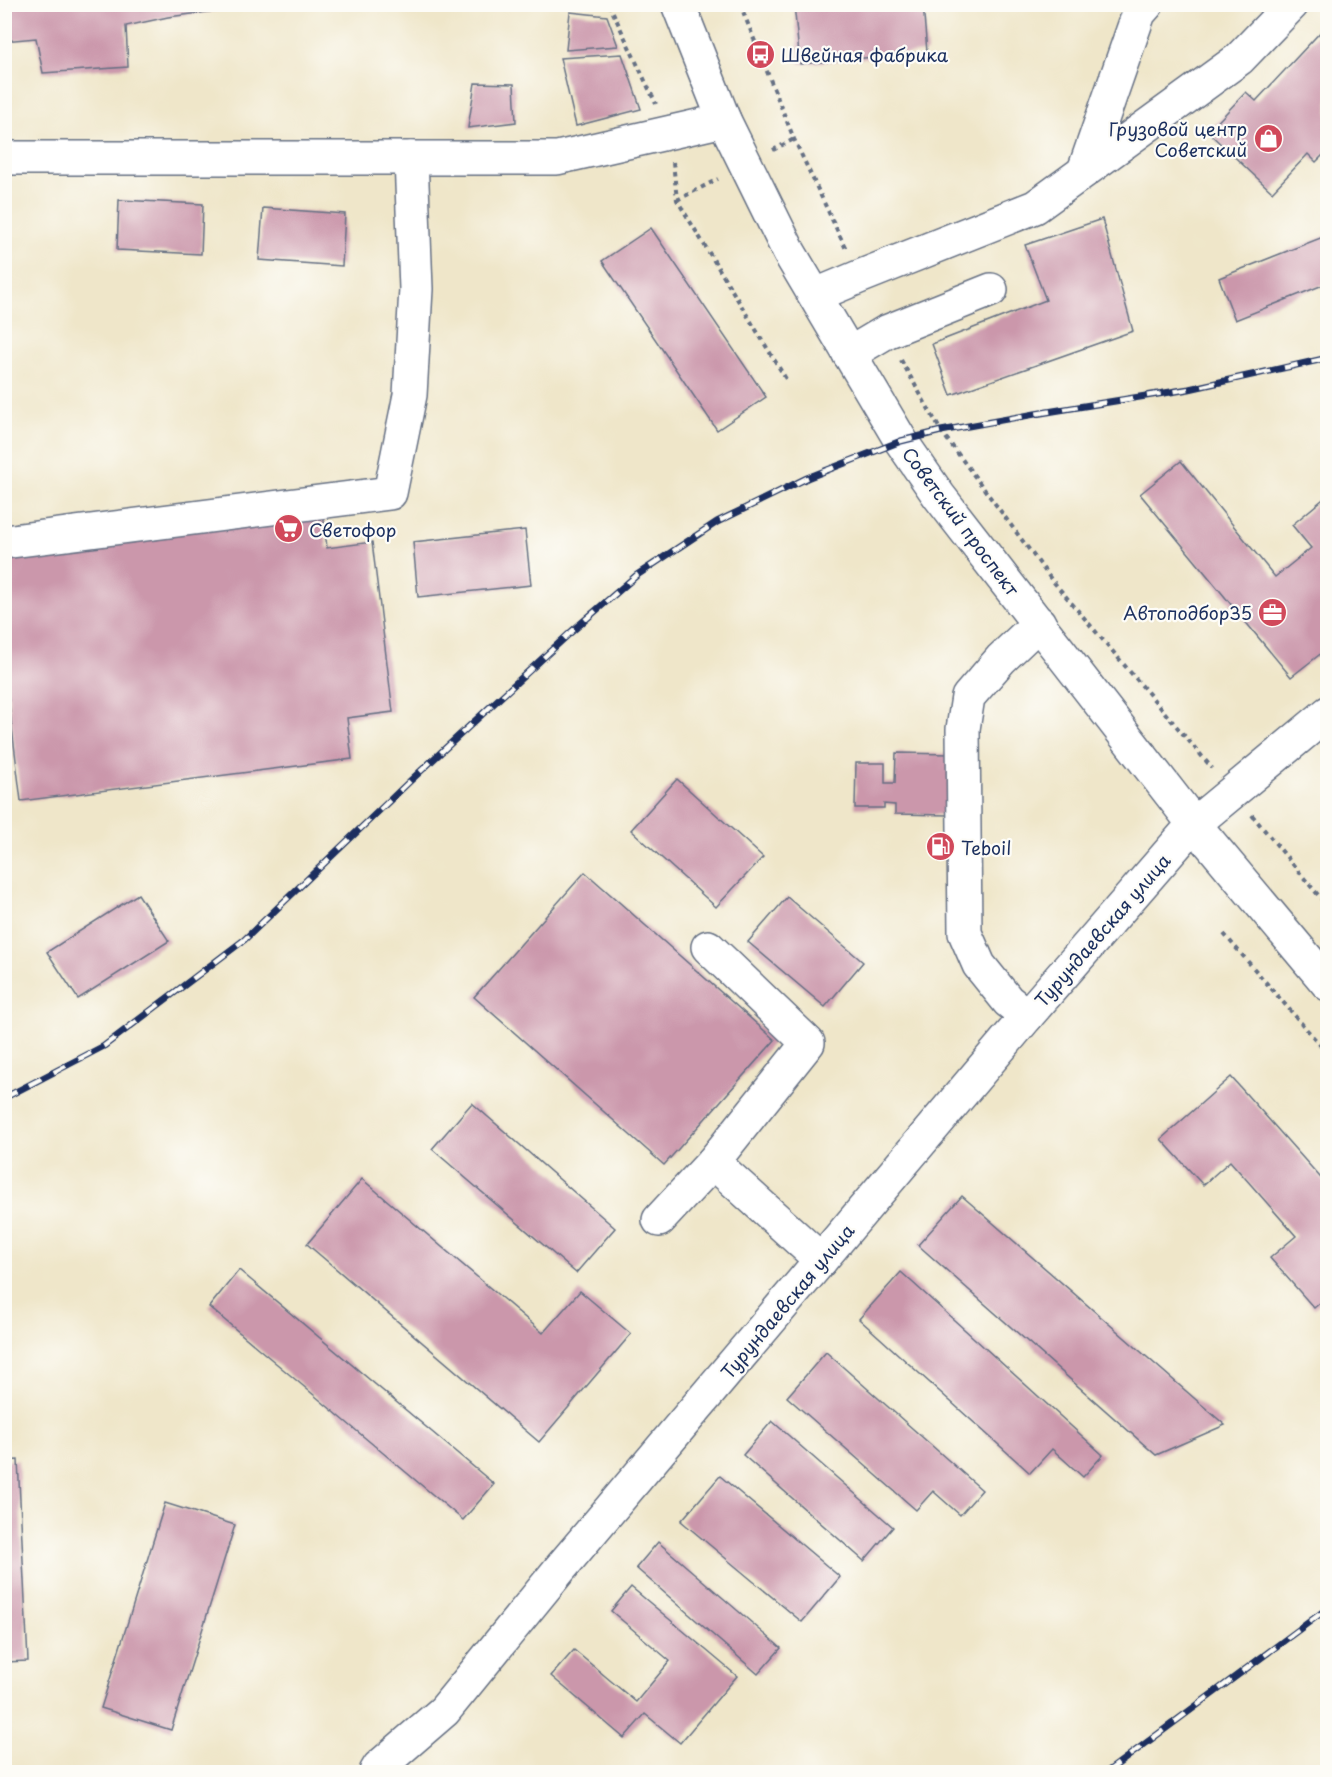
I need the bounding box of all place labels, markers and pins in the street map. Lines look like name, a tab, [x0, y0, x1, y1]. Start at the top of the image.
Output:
bus stop icon: Швейная фабрика	[744, 38, 776, 70]
place label: Швейная фабрика	[781, 41, 949, 68]
place label: Грузовой центр Советский	[1109, 115, 1247, 163]
shop icon: Грузовой центр Советский	[1252, 122, 1284, 154]
supermarket icon: Светофор	[272, 513, 304, 545]
place label: Светофор	[309, 516, 396, 543]
office icon: Автоподбор35	[1257, 596, 1289, 628]
place label: Автоподбор35	[1123, 599, 1252, 626]
fuel station icon: Teboil	[924, 831, 956, 863]
place label: Teboil	[961, 834, 1011, 861]

